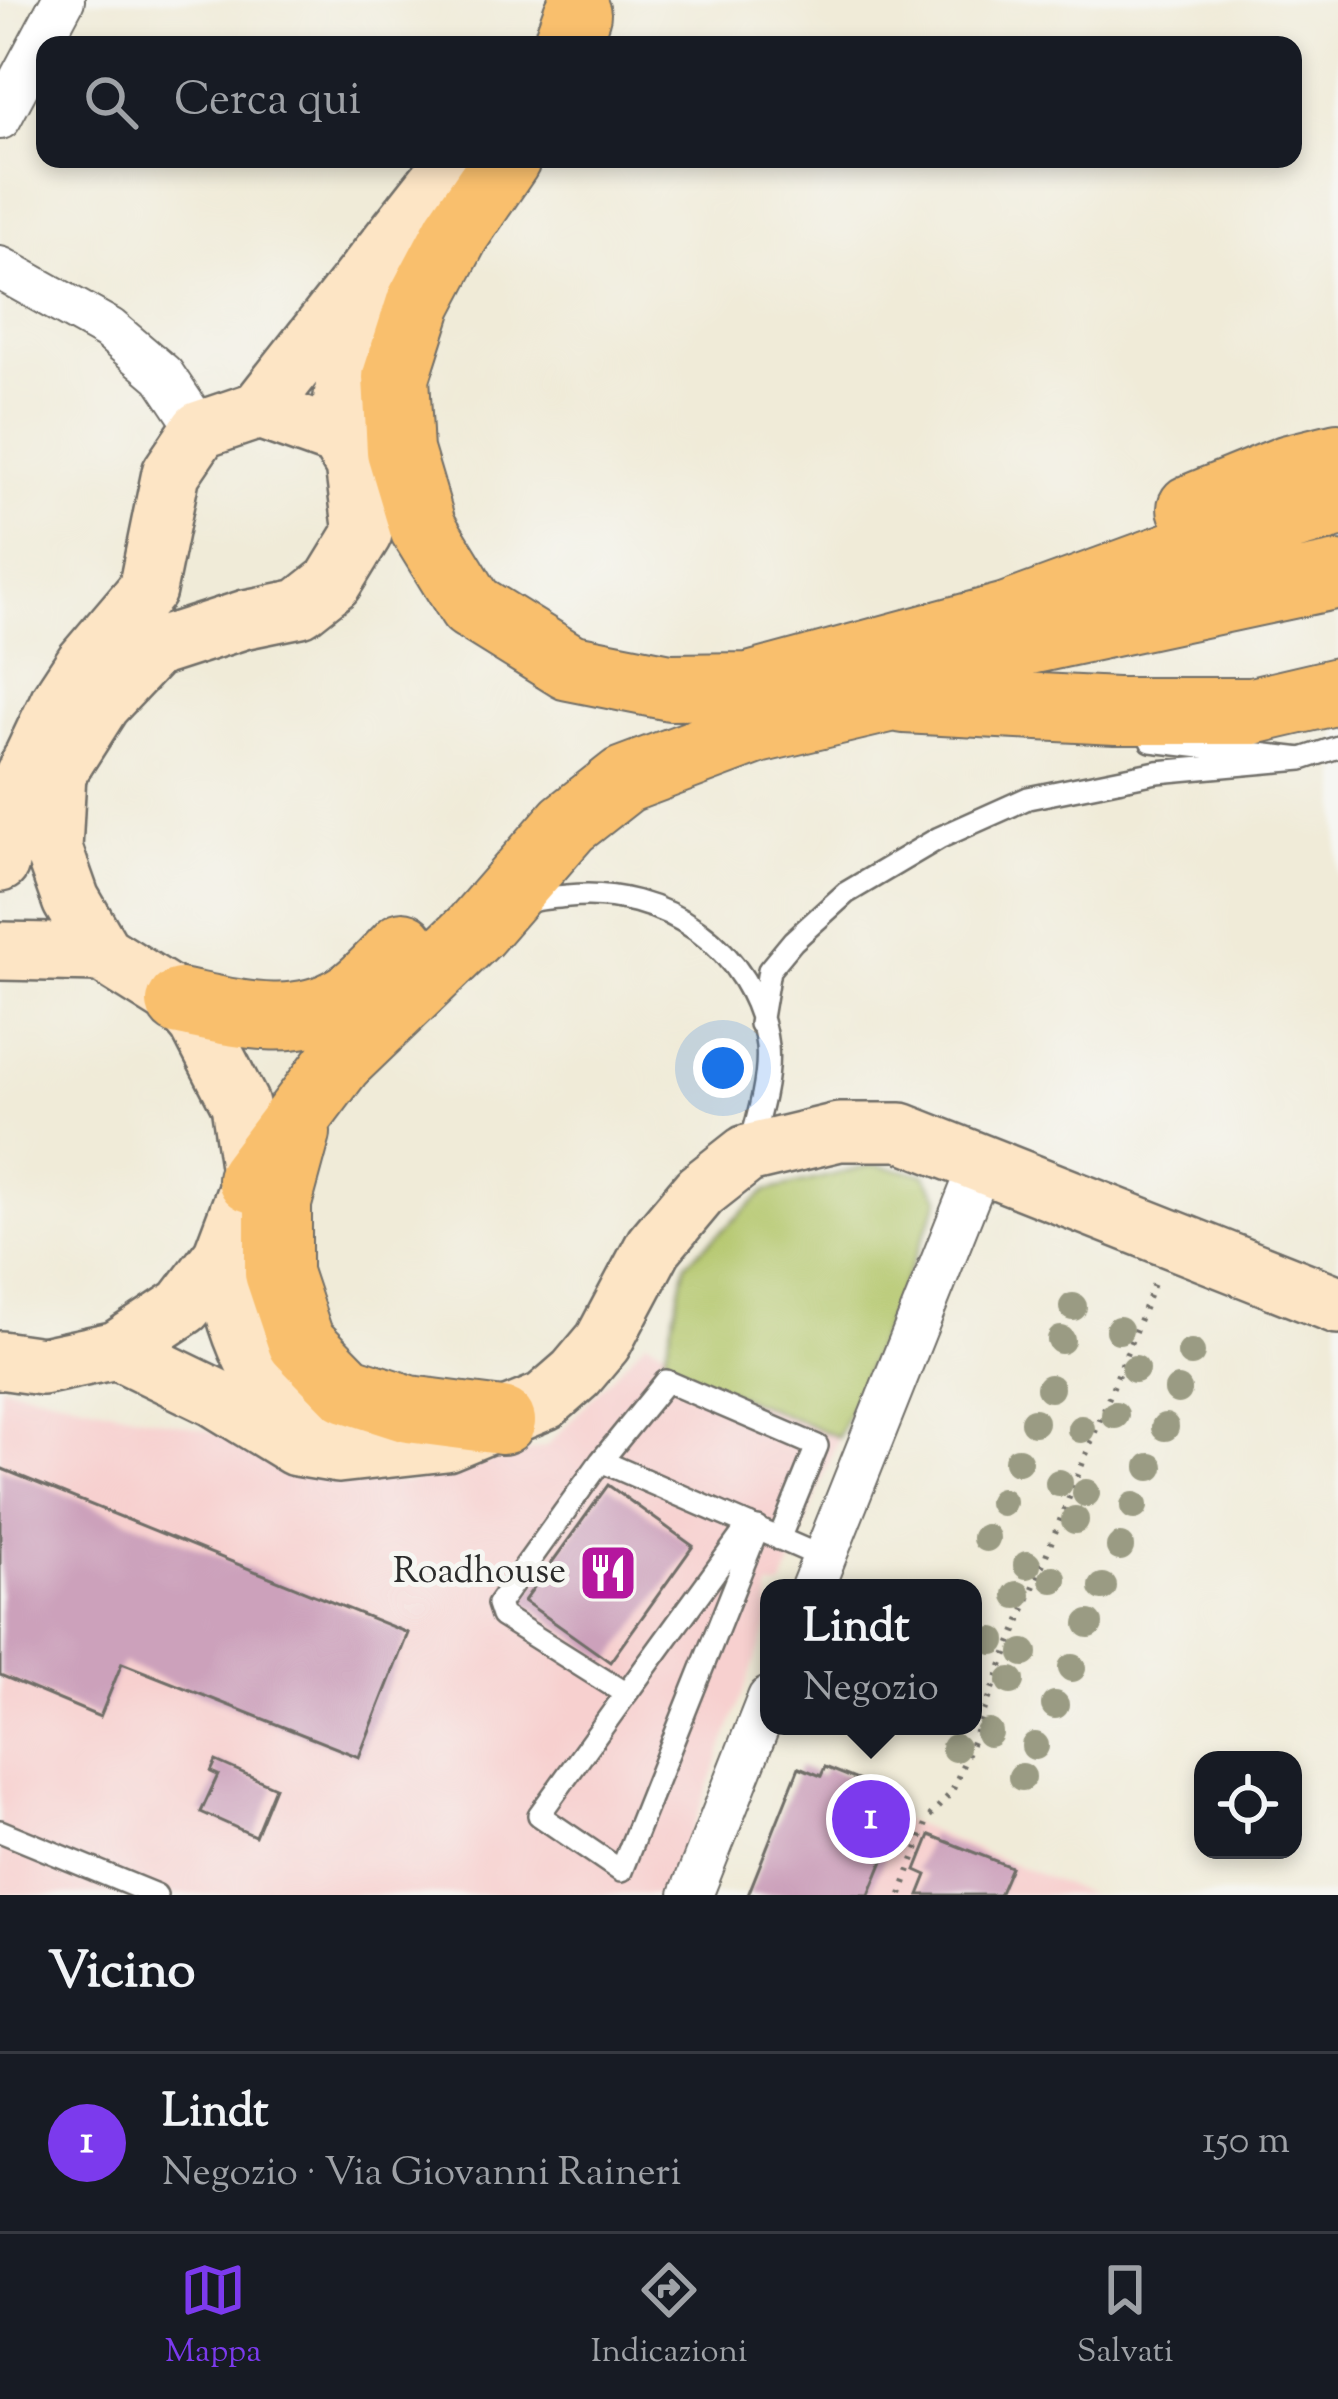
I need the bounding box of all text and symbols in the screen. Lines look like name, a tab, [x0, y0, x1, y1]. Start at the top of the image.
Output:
search box	[36, 36, 1302, 168]
icon: search	[78, 69, 144, 135]
text: Cerca qui	[174, 70, 361, 135]
your location	[693, 1038, 753, 1098]
restaurant icon: Roadhouse	[577, 1542, 639, 1604]
place label: Roadhouse	[393, 1547, 566, 1599]
popup	[760, 1579, 982, 1735]
text: Lindt	[803, 1597, 909, 1662]
text: Negozio	[803, 1662, 939, 1718]
map controls	[1194, 1751, 1302, 1859]
button: locate	[1194, 1751, 1302, 1859]
pin: 1	[832, 1774, 910, 1864]
text: Vicino	[48, 1937, 195, 2010]
text: Lindt	[162, 2082, 268, 2147]
text: 1	[80, 2115, 94, 2171]
text: 150 m	[1202, 2115, 1290, 2171]
text: Negozio · Via Giovanni Raineri	[162, 2147, 681, 2203]
tab: Mappa	[165, 2257, 261, 2377]
tab: Indicazioni	[591, 2257, 747, 2377]
tab: Salvati	[1077, 2257, 1173, 2377]

